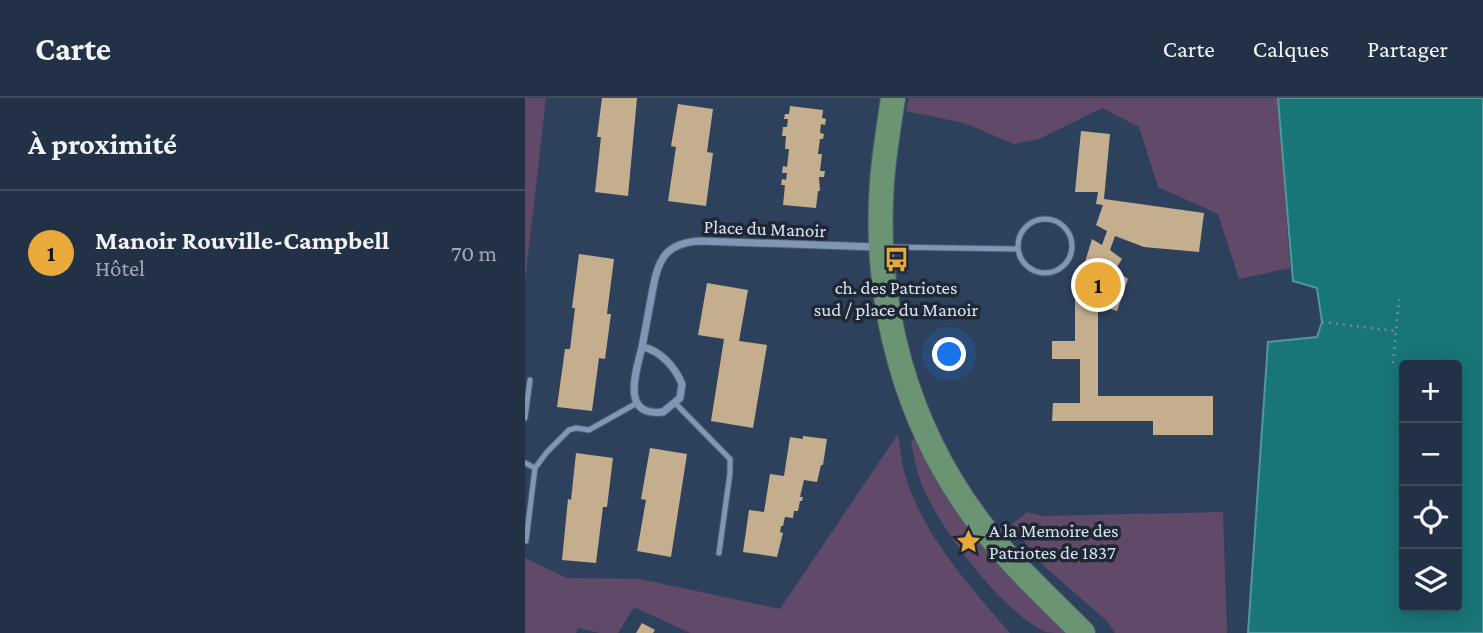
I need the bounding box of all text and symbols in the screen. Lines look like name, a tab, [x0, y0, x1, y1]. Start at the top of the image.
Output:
text: Carte	[35, 30, 111, 67]
text: Carte	[1163, 35, 1215, 62]
text: Calques	[1253, 35, 1329, 62]
text: Partager	[1367, 35, 1448, 62]
text: À proximité	[28, 127, 177, 160]
street label: Place du Manoir	[703, 216, 827, 241]
text: Manoir Rouville-Campbell	[95, 226, 389, 255]
text: 1	[47, 240, 55, 266]
text: 70 m	[451, 240, 497, 266]
bus stop icon: ch. des Patriotes sud / place du Manoir	[882, 245, 910, 273]
text: Hôtel	[95, 255, 145, 281]
pin: 1	[1075, 259, 1121, 311]
place label: ch. des Patriotes sud / place du Manoir	[814, 277, 978, 320]
your location	[932, 337, 966, 371]
map controls	[1399, 360, 1462, 612]
button: +	[1399, 360, 1462, 423]
button: −	[1399, 423, 1462, 486]
button: locate	[1399, 486, 1462, 549]
place label: A la Memoire des Patriotes de 1837	[989, 520, 1119, 563]
place icon: A la Memoire des Patriotes de 1837	[955, 527, 983, 555]
button: layers	[1399, 549, 1462, 612]

